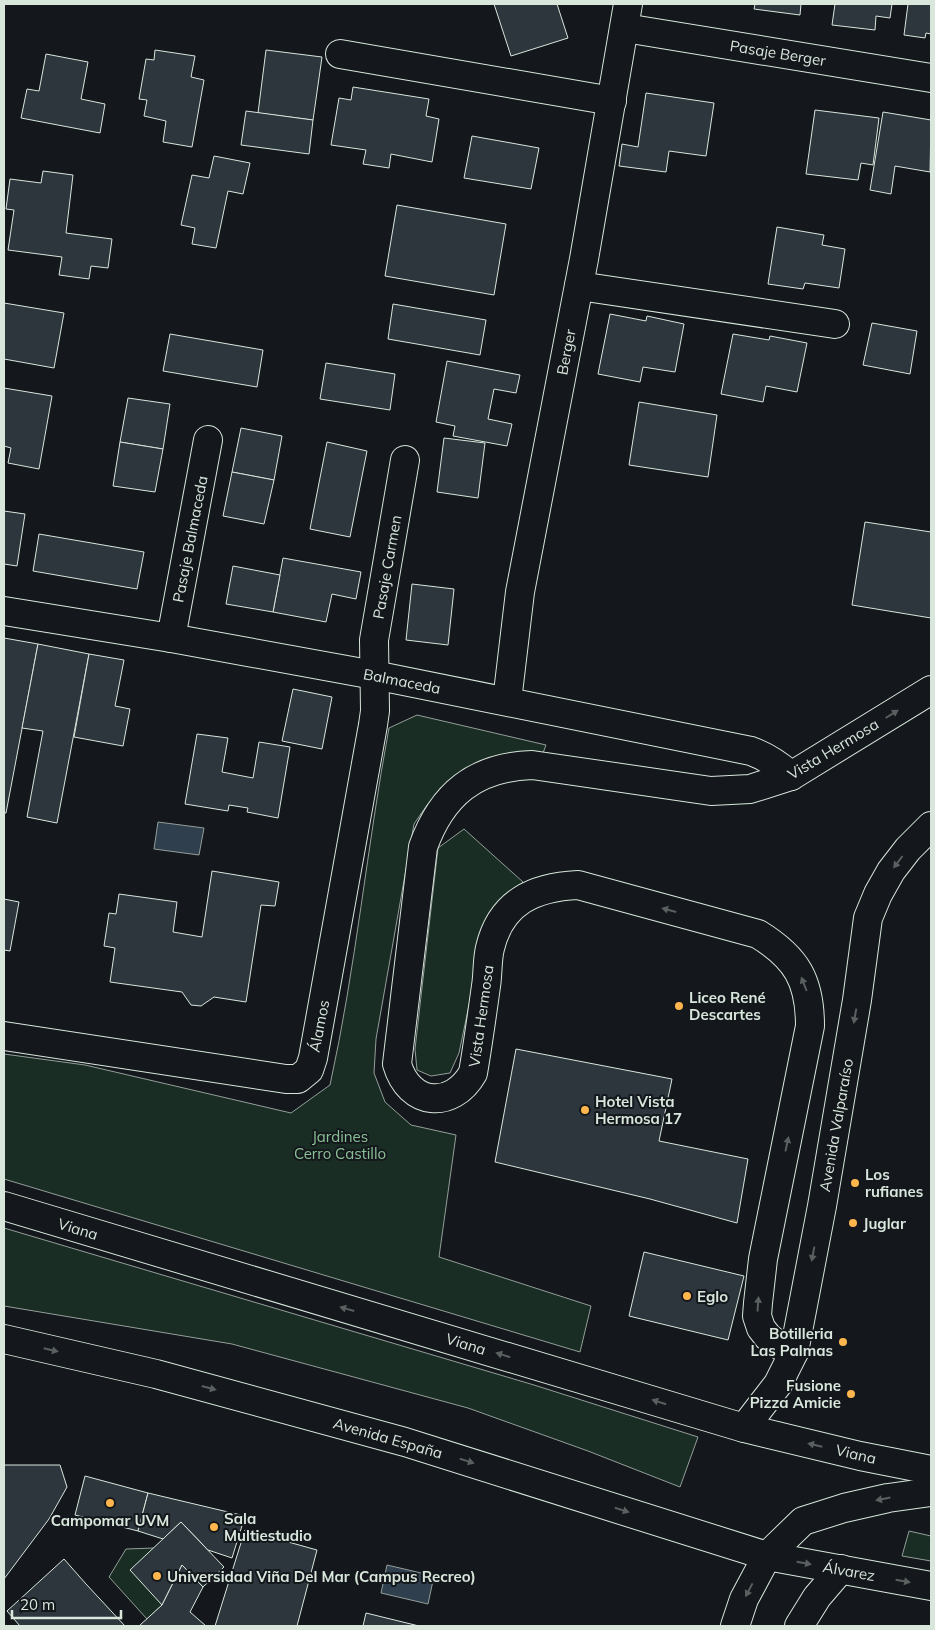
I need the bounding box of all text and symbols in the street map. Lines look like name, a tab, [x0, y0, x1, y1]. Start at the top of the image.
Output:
street label: Pasaje Berger	[729, 36, 828, 70]
street label: Berger	[552, 327, 580, 377]
street label: Pasaje Balmaceda	[168, 474, 212, 604]
street label: Pasaje Carmen	[369, 514, 405, 620]
street label: Balmaceda	[362, 664, 442, 698]
one-way arrow	[885, 709, 899, 719]
street label: Vista Hermosa	[784, 714, 882, 784]
one-way arrow	[893, 855, 903, 869]
one-way arrow	[662, 906, 677, 914]
street label: Vista Hermosa	[464, 964, 498, 1068]
one-way arrow	[800, 977, 807, 992]
place label: Liceo René Descartes	[689, 988, 766, 1024]
street label: Álamos	[305, 998, 333, 1054]
marker: Liceo René Descartes	[673, 1000, 685, 1012]
one-way arrow	[850, 1008, 858, 1024]
street label: Avenida Valparaíso	[815, 1057, 857, 1193]
place label: Hotel Vista Hermosa 17	[595, 1092, 682, 1128]
marker: Hotel Vista Hermosa 17	[579, 1104, 591, 1116]
park label: Jardines Cerro Castillo	[294, 1127, 386, 1163]
one-way arrow	[783, 1136, 791, 1151]
place label: Los rufianes	[865, 1165, 923, 1201]
marker: Los rufianes	[849, 1177, 861, 1189]
street label: Viana	[56, 1214, 100, 1244]
place label: Juglar	[863, 1214, 906, 1233]
marker: Juglar	[847, 1217, 859, 1229]
one-way arrow	[808, 1246, 816, 1262]
place label: Eglo	[697, 1287, 728, 1306]
marker: Eglo	[681, 1290, 693, 1302]
one-way arrow	[755, 1295, 763, 1311]
one-way arrow	[340, 1304, 355, 1312]
place label: Botilleria Las Palmas	[751, 1324, 833, 1360]
street label: Viana	[444, 1329, 488, 1359]
marker: Botilleria Las Palmas	[837, 1336, 849, 1348]
one-way arrow	[44, 1346, 59, 1354]
one-way arrow	[495, 1351, 510, 1359]
place label: Fusione Pizza Amicie	[750, 1376, 841, 1412]
one-way arrow	[202, 1384, 217, 1392]
marker: Fusione Pizza Amicie	[845, 1388, 857, 1400]
one-way arrow	[651, 1398, 666, 1405]
street label: Avenida España	[331, 1413, 445, 1463]
street label: Viana	[834, 1440, 878, 1468]
one-way arrow	[808, 1441, 823, 1449]
one-way arrow	[459, 1458, 474, 1465]
one-way arrow	[875, 1496, 891, 1504]
marker: Campomar UVM	[104, 1497, 116, 1509]
one-way arrow	[614, 1506, 629, 1514]
place label: Sala Multiestudio	[224, 1509, 312, 1545]
place label: Campomar UVM	[51, 1511, 169, 1530]
marker: Sala Multiestudio	[208, 1521, 220, 1533]
street label: Álvarez	[821, 1557, 877, 1585]
one-way arrow	[796, 1559, 812, 1567]
place label: Universidad Viña Del Mar (Campus Recreo)	[167, 1567, 476, 1586]
marker: Universidad Viña Del Mar (Campus Recreo)	[151, 1570, 163, 1582]
one-way arrow	[896, 1577, 912, 1585]
one-way arrow	[745, 1583, 753, 1598]
scale bar	[12, 1588, 121, 1620]
text: 20 m	[20, 1595, 55, 1614]

